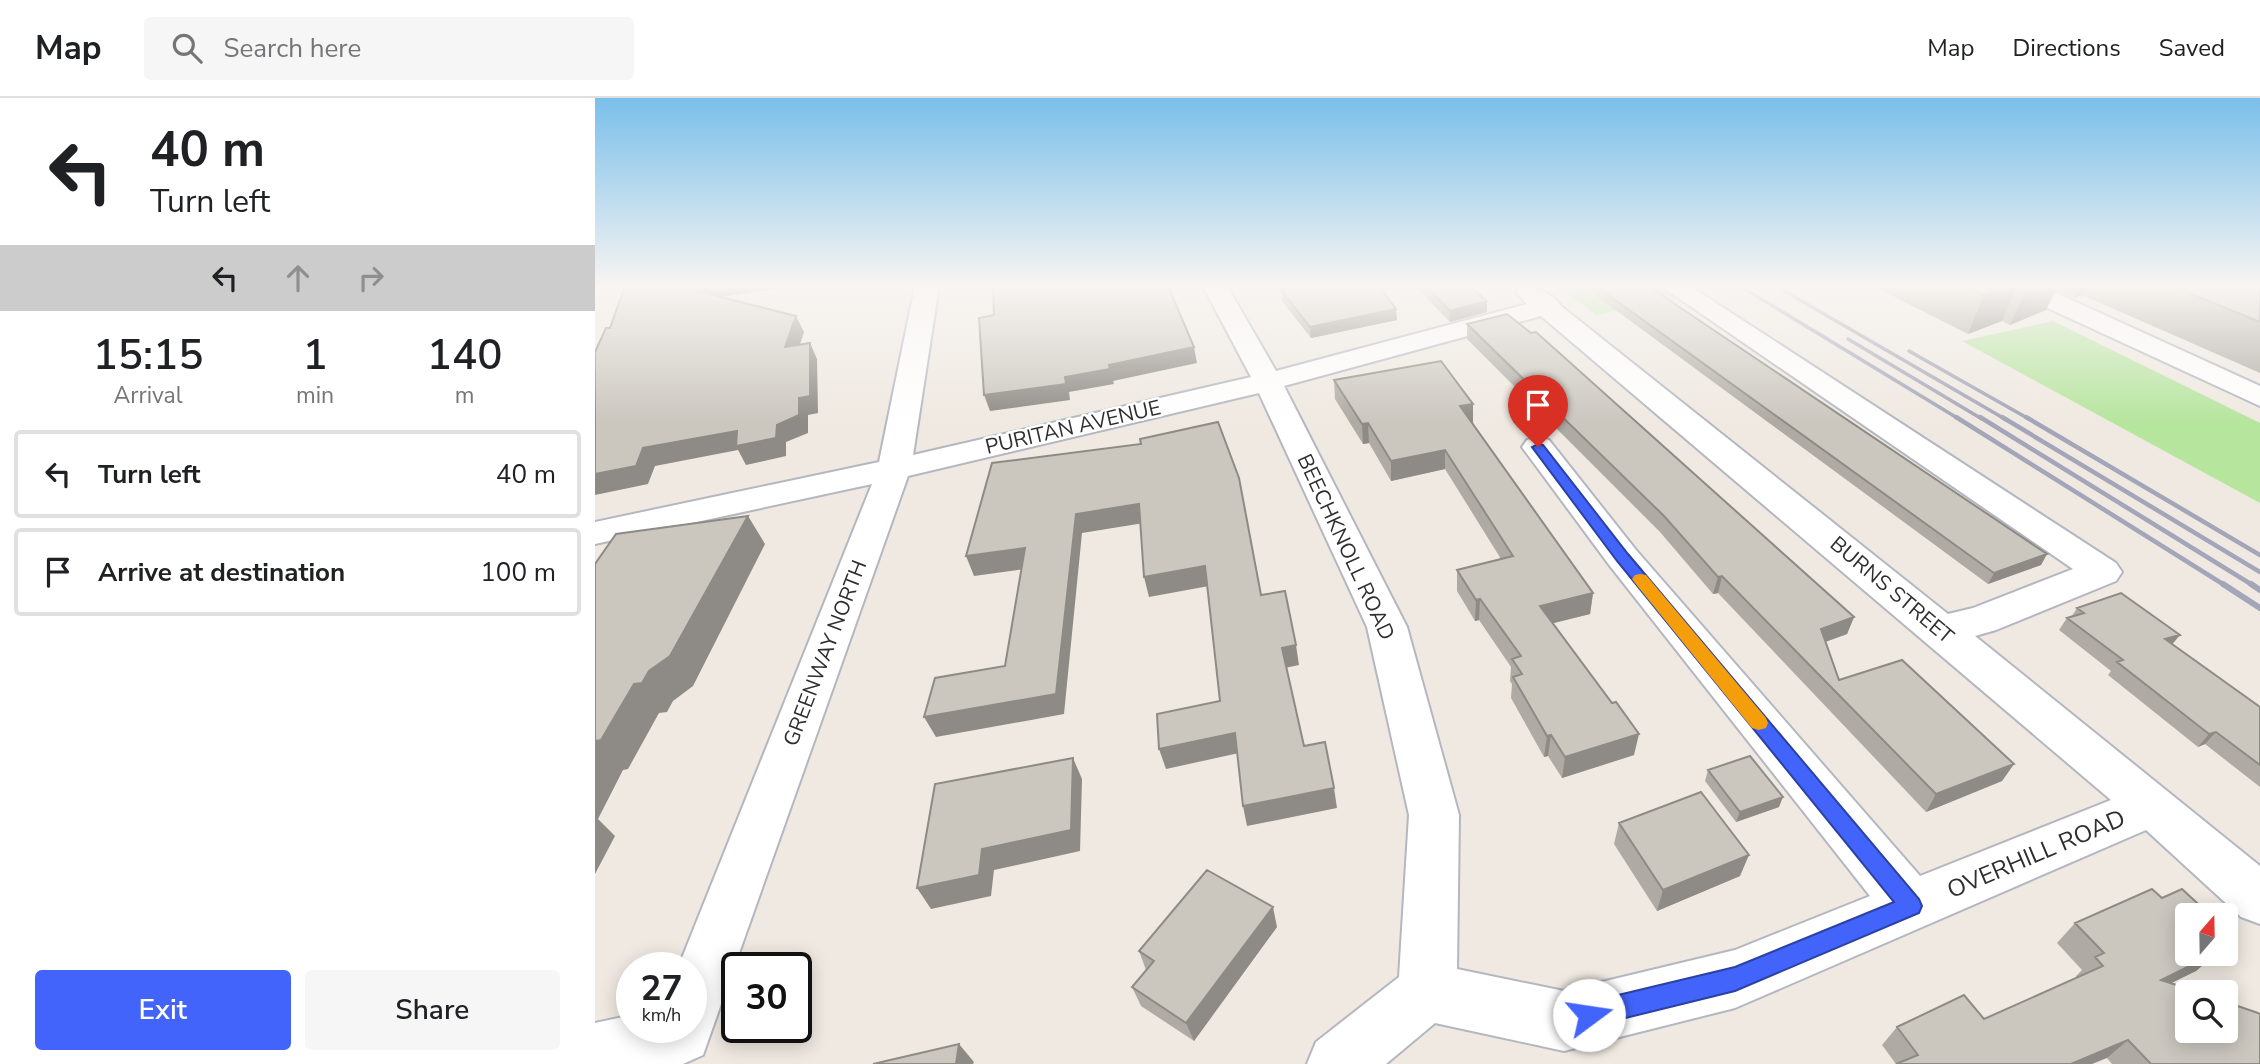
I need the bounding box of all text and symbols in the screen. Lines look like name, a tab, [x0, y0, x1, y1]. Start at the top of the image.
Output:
search box	[144, 17, 634, 80]
text: Map	[35, 26, 102, 71]
icon: search	[168, 29, 206, 67]
text: Search here	[224, 31, 361, 66]
text: Map	[1927, 32, 1974, 64]
text: Directions	[2012, 32, 2121, 64]
text: Saved	[2159, 32, 2225, 64]
text: 40 m	[150, 116, 265, 183]
icon: left	[35, 126, 126, 217]
text: Turn left	[150, 180, 270, 223]
icon: left	[206, 259, 244, 297]
icon: ahead	[279, 259, 317, 297]
icon: right	[352, 259, 390, 297]
text: 15:15	[93, 327, 203, 384]
text: 1	[302, 327, 328, 384]
text: 140	[427, 327, 502, 384]
pin	[1508, 375, 1568, 447]
text: Arrival	[113, 380, 183, 411]
text: min	[296, 380, 334, 411]
text: m	[455, 380, 474, 411]
icon: arrive	[1519, 386, 1557, 424]
street label: PURITAN AVENUE	[983, 393, 1163, 461]
street label: BEECHKNOLL ROAD	[1291, 449, 1401, 645]
icon: left	[39, 455, 77, 493]
text: Turn left	[98, 457, 201, 492]
text: 40 m	[496, 457, 556, 492]
street label: BURNS STREET	[1824, 530, 1960, 650]
icon: arrive	[39, 553, 77, 591]
text: Arrive at destination	[98, 555, 345, 590]
text: 100 m	[480, 555, 556, 590]
street label: GREENWAY NORTH	[777, 556, 873, 750]
street label: OVERHILL ROAD	[1942, 802, 2130, 906]
north arrow	[2175, 903, 2238, 966]
map controls	[2175, 903, 2238, 1043]
speed limit sign: 30	[721, 952, 812, 1043]
text: 27	[640, 965, 683, 1012]
button: Exit	[35, 970, 291, 1050]
button: Share	[305, 970, 560, 1050]
position arrow	[1552, 978, 1626, 1052]
button: search	[2175, 980, 2238, 1043]
text: km/h	[642, 1003, 681, 1027]

